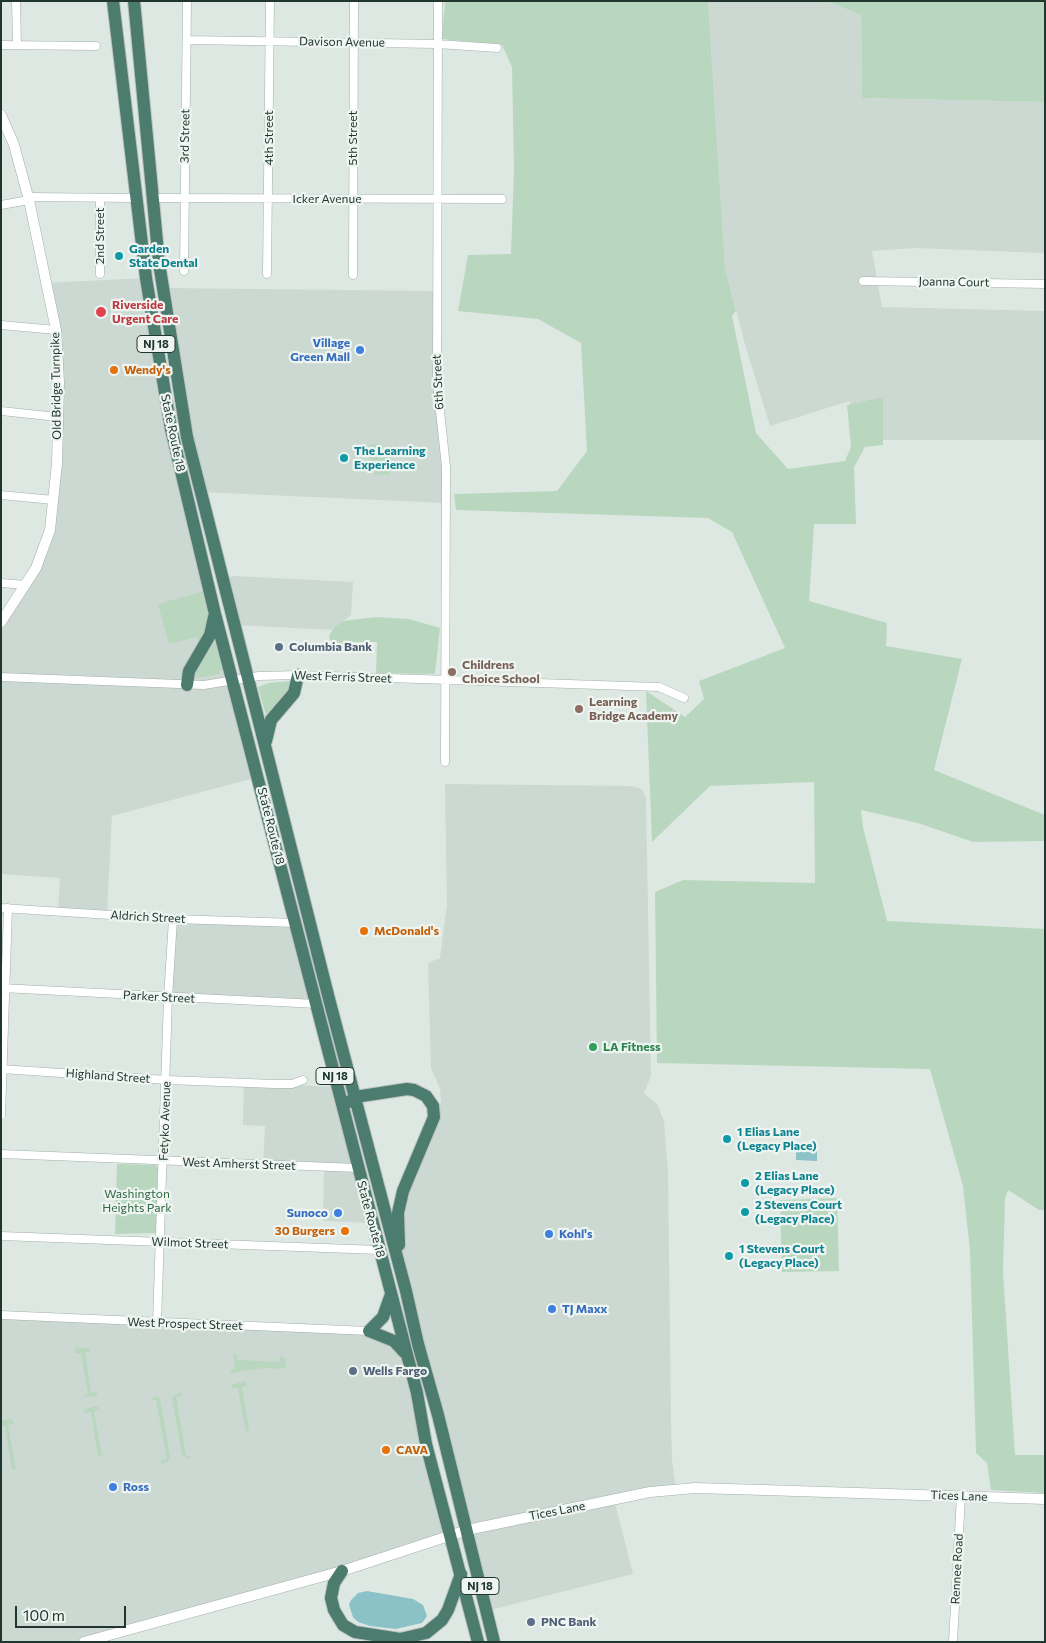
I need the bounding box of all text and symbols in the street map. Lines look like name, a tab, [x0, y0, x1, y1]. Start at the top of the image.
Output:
street label: Davison Avenue	[299, 34, 385, 50]
street label: 3rd Street	[177, 109, 193, 163]
street label: 4th Street	[262, 110, 276, 166]
street label: 5th Street	[346, 111, 360, 165]
street label: Icker Avenue	[293, 192, 361, 206]
street label: 2nd Street	[93, 208, 107, 264]
place label: Garden State Dental	[129, 242, 198, 270]
marker: Garden State Dental	[113, 250, 125, 262]
street label: Joanna Court	[918, 274, 990, 290]
place label: Riverside Urgent Care	[112, 298, 178, 326]
marker: Riverside Urgent Care	[94, 305, 108, 319]
street label: Old Bridge Turnpike	[48, 332, 64, 440]
road number: NJ 18	[137, 336, 175, 352]
place label: Village Green Mall	[290, 336, 350, 364]
marker: Village Green Mall	[354, 344, 366, 356]
street label: 6th Street	[429, 354, 447, 410]
place label: Wendy's	[124, 363, 171, 377]
marker: Wendy's	[108, 364, 120, 376]
street label: State Route 18	[158, 393, 188, 473]
place label: The Learning Experience	[354, 444, 426, 472]
marker: The Learning Experience	[338, 452, 350, 464]
place label: Columbia Bank	[289, 640, 372, 654]
marker: Columbia Bank	[273, 641, 285, 653]
place label: Childrens Choice School	[462, 658, 540, 686]
marker: Childrens Choice School	[446, 666, 458, 678]
street label: West Ferris Street	[294, 668, 392, 686]
place label: Learning Bridge Academy	[589, 695, 678, 723]
marker: Learning Bridge Academy	[573, 703, 585, 715]
street label: State Route 18	[254, 786, 288, 866]
street label: Aldrich Street	[110, 908, 186, 926]
place label: McDonald's	[374, 924, 439, 938]
marker: McDonald's	[358, 925, 370, 937]
street label: Parker Street	[123, 988, 195, 1006]
place label: LA Fitness	[603, 1040, 661, 1054]
marker: LA Fitness	[587, 1041, 599, 1053]
street label: Highland Street	[65, 1066, 151, 1086]
road number: NJ 18	[316, 1068, 354, 1084]
street label: Fetyko Avenue	[156, 1081, 174, 1161]
place label: 1 Elias Lane (Legacy Place)	[737, 1125, 817, 1153]
marker: 1 Elias Lane (Legacy Place)	[721, 1133, 733, 1145]
street label: West Amherst Street	[182, 1155, 296, 1173]
place label: 2 Elias Lane (Legacy Place)	[755, 1169, 835, 1197]
marker: 2 Elias Lane (Legacy Place)	[739, 1177, 751, 1189]
street label: State Route 18	[354, 1179, 388, 1259]
park label: Washington Heights Park	[102, 1187, 172, 1215]
place label: 2 Stevens Court (Legacy Place)	[755, 1198, 842, 1226]
place label: Sunoco	[287, 1206, 328, 1220]
marker: 2 Stevens Court (Legacy Place)	[739, 1206, 751, 1218]
marker: Sunoco	[332, 1207, 344, 1219]
place label: 30 Burgers	[275, 1224, 335, 1238]
marker: 30 Burgers	[339, 1225, 351, 1237]
place label: Kohl's	[559, 1227, 593, 1241]
marker: Kohl's	[543, 1228, 555, 1240]
street label: Wilmot Street	[151, 1234, 229, 1252]
place label: 1 Stevens Court (Legacy Place)	[739, 1242, 825, 1270]
marker: 1 Stevens Court (Legacy Place)	[723, 1250, 735, 1262]
place label: TJ Maxx	[562, 1302, 607, 1316]
marker: TJ Maxx	[546, 1303, 558, 1315]
street label: West Prospect Street	[127, 1315, 243, 1333]
place label: Wells Fargo	[363, 1364, 427, 1378]
marker: Wells Fargo	[347, 1365, 359, 1377]
place label: CAVA	[396, 1443, 428, 1457]
marker: CAVA	[380, 1444, 392, 1456]
place label: Ross	[123, 1480, 149, 1494]
marker: Ross	[107, 1481, 119, 1493]
street label: Tices Lane	[930, 1488, 988, 1504]
street label: Tices Lane	[528, 1498, 586, 1524]
street label: Rennee Road	[948, 1533, 966, 1605]
road number: NJ 18	[461, 1578, 499, 1594]
scale bar	[18, 1596, 129, 1628]
text: 100 m	[23, 1606, 65, 1624]
place label: PNC Bank	[541, 1615, 596, 1629]
marker: PNC Bank	[525, 1616, 537, 1628]

